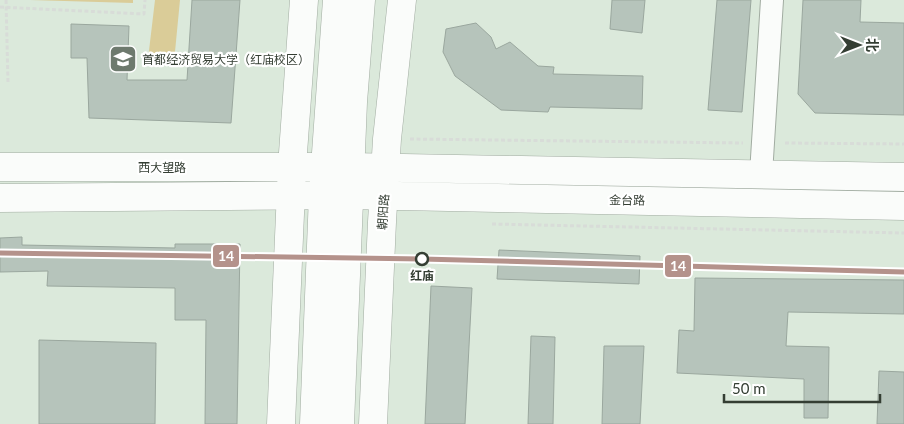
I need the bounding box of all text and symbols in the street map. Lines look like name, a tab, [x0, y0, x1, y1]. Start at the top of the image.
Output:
north arrow	[834, 20, 884, 70]
text: 北	[864, 38, 881, 52]
school or university icon: 首都经济贸易大学（红庙校区）	[108, 44, 138, 74]
place label: 首都经济贸易大学（红庙校区）	[142, 52, 310, 67]
street label: 西大望路	[138, 160, 186, 175]
street label: 金台路	[609, 192, 645, 208]
street label: 朝阳路	[374, 194, 392, 230]
line badge: 14	[212, 244, 240, 268]
text: 14	[218, 247, 234, 264]
marker: 红庙	[415, 252, 429, 266]
line badge: 14	[664, 254, 692, 278]
text: 14	[670, 257, 686, 274]
place label: 红庙	[410, 268, 434, 283]
scale bar	[724, 372, 880, 404]
text: 50 m	[732, 379, 766, 397]

